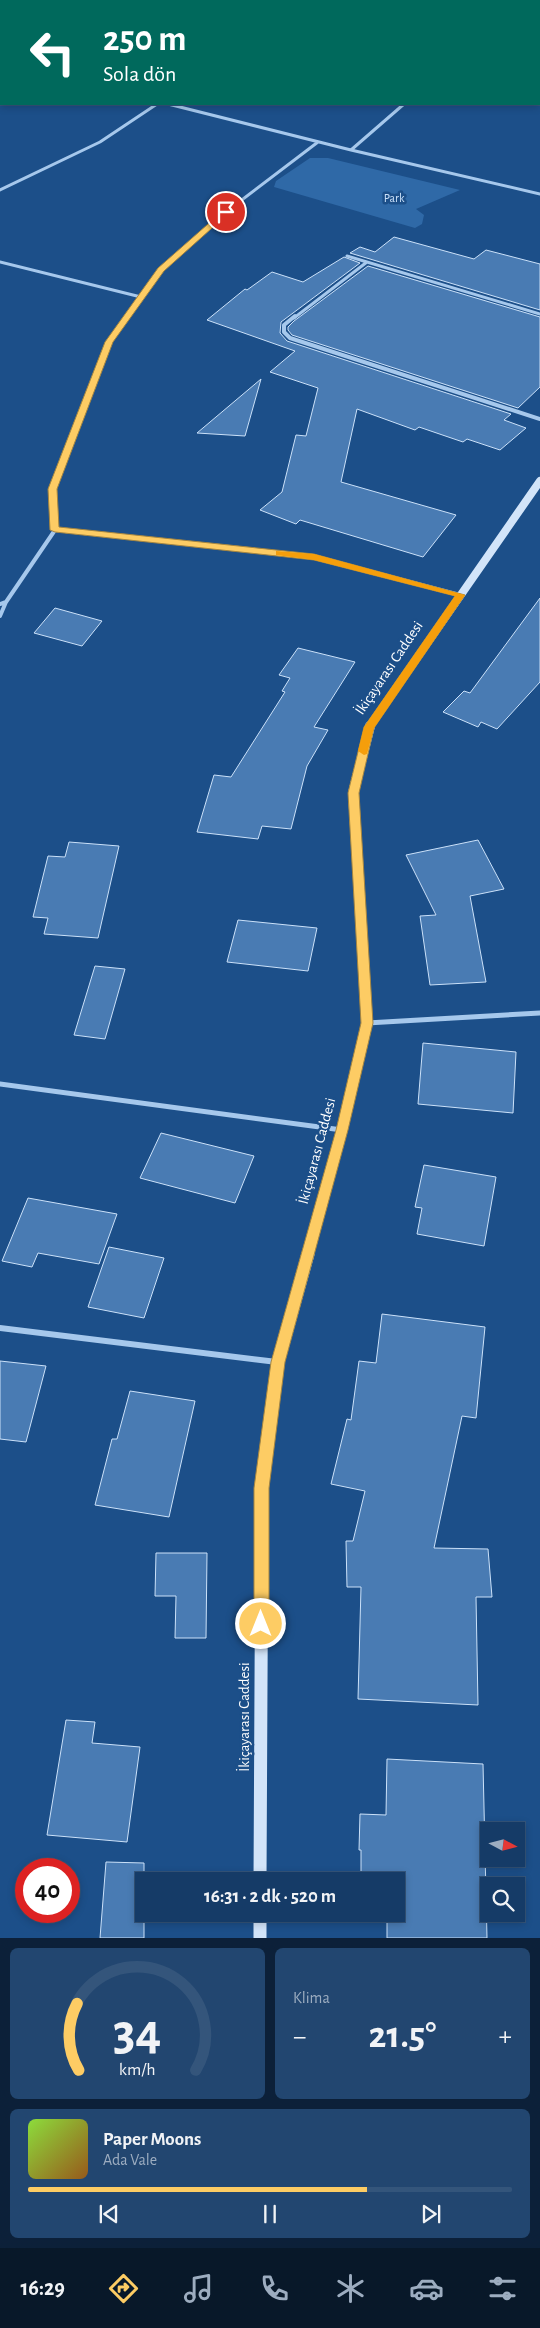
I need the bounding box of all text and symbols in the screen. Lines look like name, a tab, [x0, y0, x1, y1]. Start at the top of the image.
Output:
icon: left	[20, 20, 85, 85]
text: 250 m	[103, 22, 186, 57]
text: Sola dön	[103, 63, 176, 85]
pin	[205, 191, 247, 233]
park label: Park	[384, 192, 405, 204]
icon: arrive	[212, 198, 240, 226]
street label: İkiçayarası Caddesi	[351, 617, 426, 718]
street label: İkiçayarası Caddesi	[294, 1096, 338, 1206]
position arrow	[234, 1597, 286, 1649]
street label: İkiçayarası Caddesi	[235, 1662, 252, 1772]
north arrow	[480, 1822, 525, 1868]
map controls	[480, 1822, 525, 1922]
speed limit sign: 40	[15, 1858, 80, 1923]
button: search	[480, 1877, 525, 1922]
text: 16:31 · 2 dk · 520 m	[204, 1887, 336, 1906]
text: Klima	[293, 1990, 330, 2006]
text: 34	[113, 2007, 162, 2059]
text: 21.5°	[369, 2017, 436, 2055]
text: −	[293, 2023, 306, 2051]
text: +	[499, 2023, 512, 2051]
text: km/h	[119, 2061, 156, 2079]
text: Paper Moons	[103, 2130, 201, 2149]
text: Ada Vale	[103, 2152, 157, 2168]
icon: previous	[95, 2200, 123, 2228]
icon: pause	[256, 2200, 284, 2228]
icon: next	[417, 2200, 445, 2228]
icon: directions	[106, 2271, 141, 2306]
icon: music	[181, 2271, 216, 2306]
icon: phone	[257, 2271, 292, 2306]
icon: climate	[333, 2271, 368, 2306]
icon: car	[409, 2271, 444, 2306]
icon: filters	[485, 2271, 520, 2306]
text: 16:29	[20, 2277, 65, 2299]

